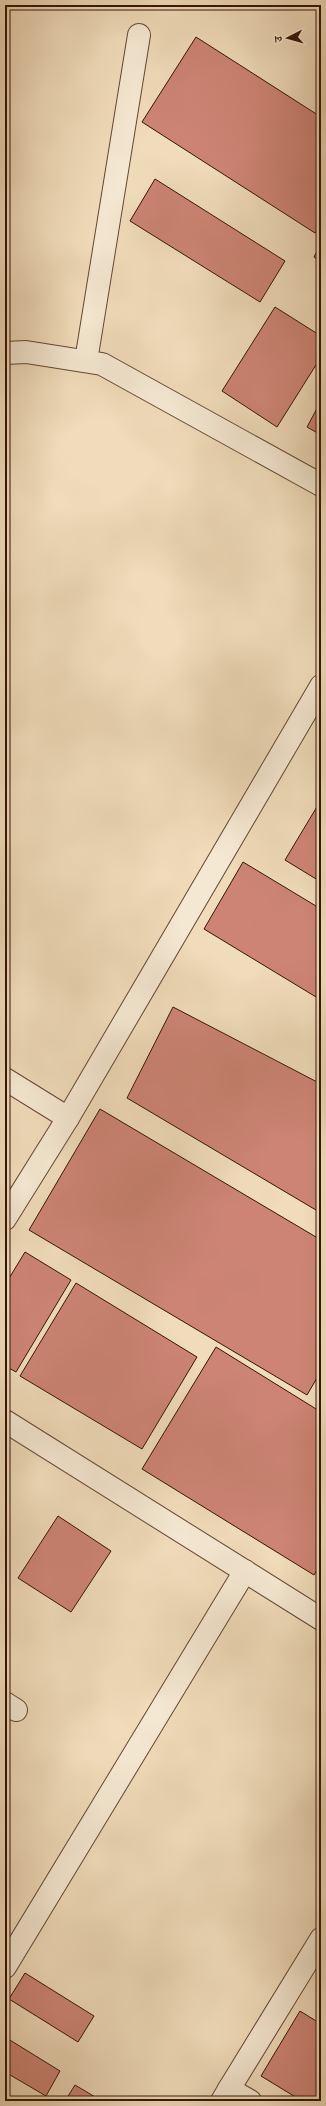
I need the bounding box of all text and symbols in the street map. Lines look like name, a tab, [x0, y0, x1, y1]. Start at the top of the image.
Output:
north arrow	[268, 18, 308, 58]
text: उ	[271, 34, 286, 44]

